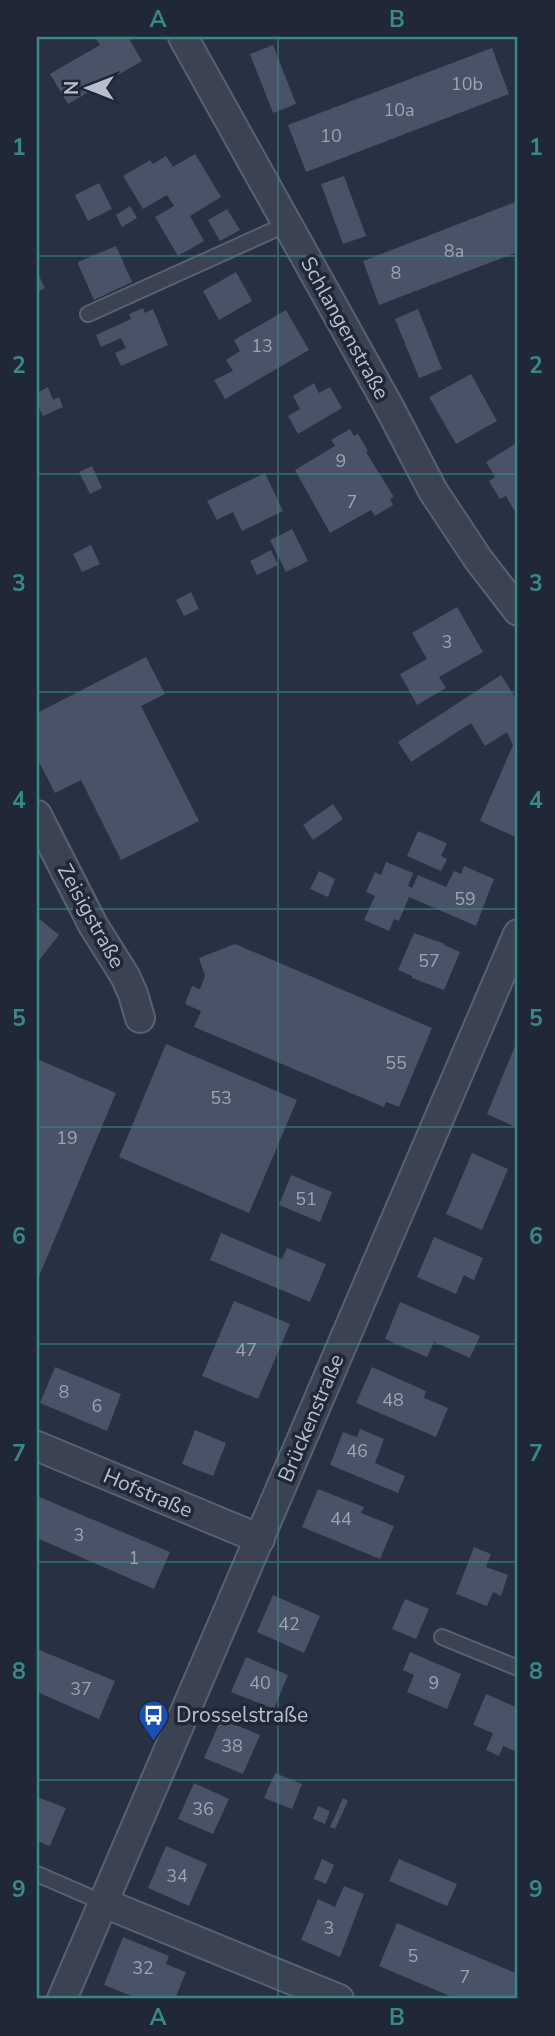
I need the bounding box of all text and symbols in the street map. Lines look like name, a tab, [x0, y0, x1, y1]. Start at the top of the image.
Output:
text: A	[149, 4, 167, 35]
text: B	[389, 4, 405, 35]
north arrow	[52, 52, 122, 122]
house number: 10b	[451, 72, 483, 96]
text: N	[59, 81, 85, 95]
house number: 10a	[383, 98, 415, 122]
house number: 10	[320, 124, 342, 148]
text: 1	[12, 132, 26, 163]
text: 1	[529, 132, 543, 163]
house number: 8a	[444, 239, 464, 263]
street label: Schlangenstraße	[294, 252, 396, 404]
house number: 8	[391, 261, 401, 285]
house number: 13	[251, 334, 273, 358]
text: 2	[12, 350, 26, 381]
text: 2	[529, 350, 543, 381]
house number: 9	[336, 449, 346, 473]
house number: 7	[347, 490, 357, 514]
text: 3	[12, 568, 26, 599]
text: 3	[529, 568, 543, 599]
house number: 3	[442, 630, 452, 654]
text: 4	[12, 785, 26, 816]
text: 4	[529, 785, 543, 816]
street label: Zeisigstraße	[51, 859, 131, 973]
house number: 59	[454, 887, 476, 911]
house number: 57	[418, 949, 440, 973]
text: 5	[12, 1003, 26, 1034]
text: 5	[529, 1003, 543, 1034]
house number: 55	[385, 1051, 407, 1075]
house number: 53	[210, 1086, 232, 1110]
house number: 19	[56, 1126, 78, 1150]
house number: 51	[295, 1187, 317, 1211]
text: 6	[12, 1221, 26, 1252]
text: 6	[529, 1221, 543, 1252]
house number: 47	[235, 1338, 257, 1362]
street label: Brückenstraße	[271, 1350, 351, 1486]
house number: 8	[59, 1380, 69, 1404]
house number: 48	[382, 1388, 404, 1412]
house number: 6	[92, 1394, 102, 1418]
text: 7	[12, 1438, 26, 1469]
text: 7	[529, 1438, 543, 1469]
house number: 46	[346, 1439, 368, 1463]
street label: Hofstraße	[99, 1462, 197, 1524]
house number: 44	[330, 1507, 352, 1531]
house number: 3	[74, 1523, 84, 1547]
house number: 1	[129, 1546, 139, 1570]
house number: 42	[278, 1612, 300, 1636]
text: 8	[12, 1656, 26, 1687]
text: 8	[529, 1656, 543, 1687]
house number: 40	[249, 1671, 271, 1695]
house number: 9	[429, 1671, 439, 1695]
house number: 37	[70, 1677, 92, 1701]
bus stop icon: Drosselstraße	[136, 1698, 170, 1742]
place label: Drosselstraße	[176, 1701, 308, 1729]
house number: 38	[221, 1734, 243, 1758]
house number: 36	[192, 1797, 214, 1821]
house number: 34	[166, 1864, 188, 1888]
text: 9	[12, 1874, 26, 1905]
text: 9	[529, 1874, 543, 1905]
house number: 3	[324, 1916, 334, 1940]
house number: 5	[408, 1944, 418, 1968]
house number: 32	[132, 1956, 154, 1980]
house number: 7	[460, 1965, 470, 1989]
text: A	[149, 2002, 167, 2033]
text: B	[389, 2002, 405, 2033]

